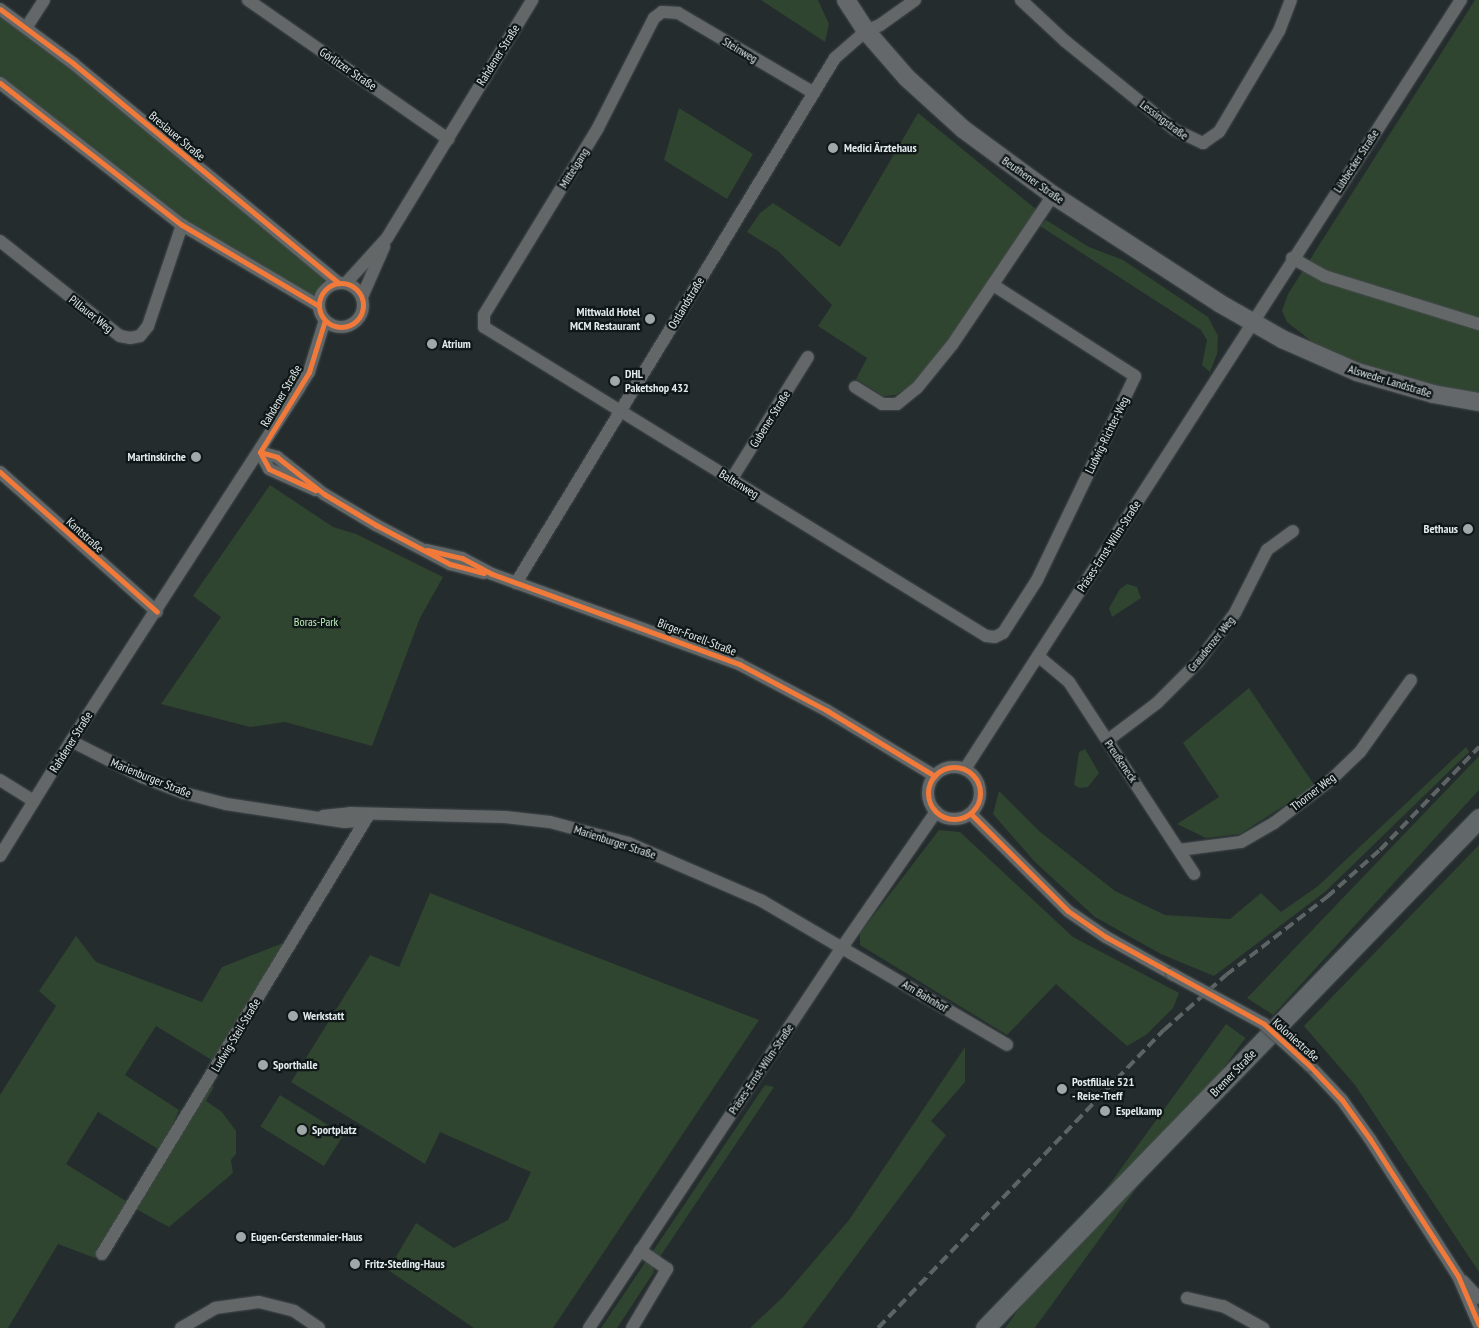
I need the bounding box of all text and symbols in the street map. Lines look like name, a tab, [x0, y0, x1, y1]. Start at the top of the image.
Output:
street label: Rahdener Straße	[474, 22, 522, 88]
street label: Steinweg	[720, 34, 760, 66]
street label: Görlitzer Straße	[317, 45, 379, 93]
street label: Lessingstraße	[1137, 97, 1191, 143]
street label: Breslauer Straße	[146, 108, 208, 164]
street label: Lübbecker Straße	[1330, 127, 1382, 195]
marker: Medici Ärztehaus	[826, 141, 840, 155]
place label: Medici Ärztehaus	[844, 141, 917, 155]
street label: Mittelgang	[556, 145, 592, 191]
street label: Beuthener Straße	[999, 153, 1067, 207]
street label: Ostlandstraße	[665, 274, 707, 332]
street label: Pillauer Weg	[66, 292, 116, 336]
place label: Mittwald Hotel MCM Restaurant	[570, 305, 640, 333]
marker: Mittwald Hotel MCM Restaurant	[644, 313, 656, 325]
place label: Atrium	[442, 337, 471, 351]
marker: Atrium	[426, 338, 438, 350]
street label: Alsweder Landstraße	[1346, 361, 1434, 401]
street label: Rahdener Straße	[257, 362, 305, 430]
place label: DHL Paketshop 432	[625, 367, 689, 395]
marker: DHL Paketshop 432	[609, 375, 621, 387]
street label: Gubener Straße	[747, 388, 793, 450]
street label: Ludwig-Richter-Weg	[1082, 394, 1132, 476]
place label: Martinskirche	[128, 450, 186, 464]
marker: Martinskirche	[190, 451, 202, 463]
street label: Baltenweg	[717, 466, 761, 502]
street label: Präses-Ernst-Wilm-Straße	[1074, 498, 1144, 594]
street label: Kantstraße	[63, 514, 107, 556]
place label: Bethaus	[1424, 522, 1458, 536]
marker: Bethaus	[1462, 523, 1474, 535]
street label: Graudenzer Weg	[1184, 613, 1238, 675]
park label: Boras-Park	[294, 615, 338, 629]
street label: Birger-Forell-Straße	[656, 615, 738, 659]
street label: Rahdener Straße	[47, 709, 95, 775]
street label: Preußeneck	[1101, 737, 1141, 785]
street label: Marienburger Straße	[109, 755, 193, 801]
street label: Thorner Weg	[1288, 770, 1338, 814]
street label: Marienburger Straße	[572, 822, 658, 862]
street label: Am Bahnhof	[900, 977, 950, 1015]
street label: Ludwig-Steil-Straße	[208, 996, 264, 1074]
place label: Werkstatt	[303, 1009, 344, 1023]
marker: Werkstatt	[287, 1010, 299, 1022]
street label: Koloniestraße	[1270, 1015, 1322, 1065]
street label: Präses-Ernst-Wilm-Straße	[725, 1021, 797, 1117]
street label: Bremer Straße	[1207, 1046, 1259, 1100]
place label: Sporthalle	[273, 1058, 318, 1072]
marker: Sporthalle	[257, 1059, 269, 1071]
place label: Postfiliale 521 - Reise-Treff	[1072, 1075, 1134, 1103]
marker: Postfiliale 521 - Reise-Treff	[1056, 1083, 1068, 1095]
marker: Espelkamp	[1098, 1104, 1112, 1118]
place label: Espelkamp	[1116, 1104, 1162, 1118]
place label: Sportplatz	[312, 1123, 357, 1137]
marker: Sportplatz	[296, 1124, 308, 1136]
place label: Eugen-Gerstenmaier-Haus	[251, 1230, 363, 1244]
marker: Eugen-Gerstenmaier-Haus	[235, 1231, 247, 1243]
place label: Fritz-Steding-Haus	[365, 1257, 445, 1271]
marker: Fritz-Steding-Haus	[349, 1258, 361, 1270]

